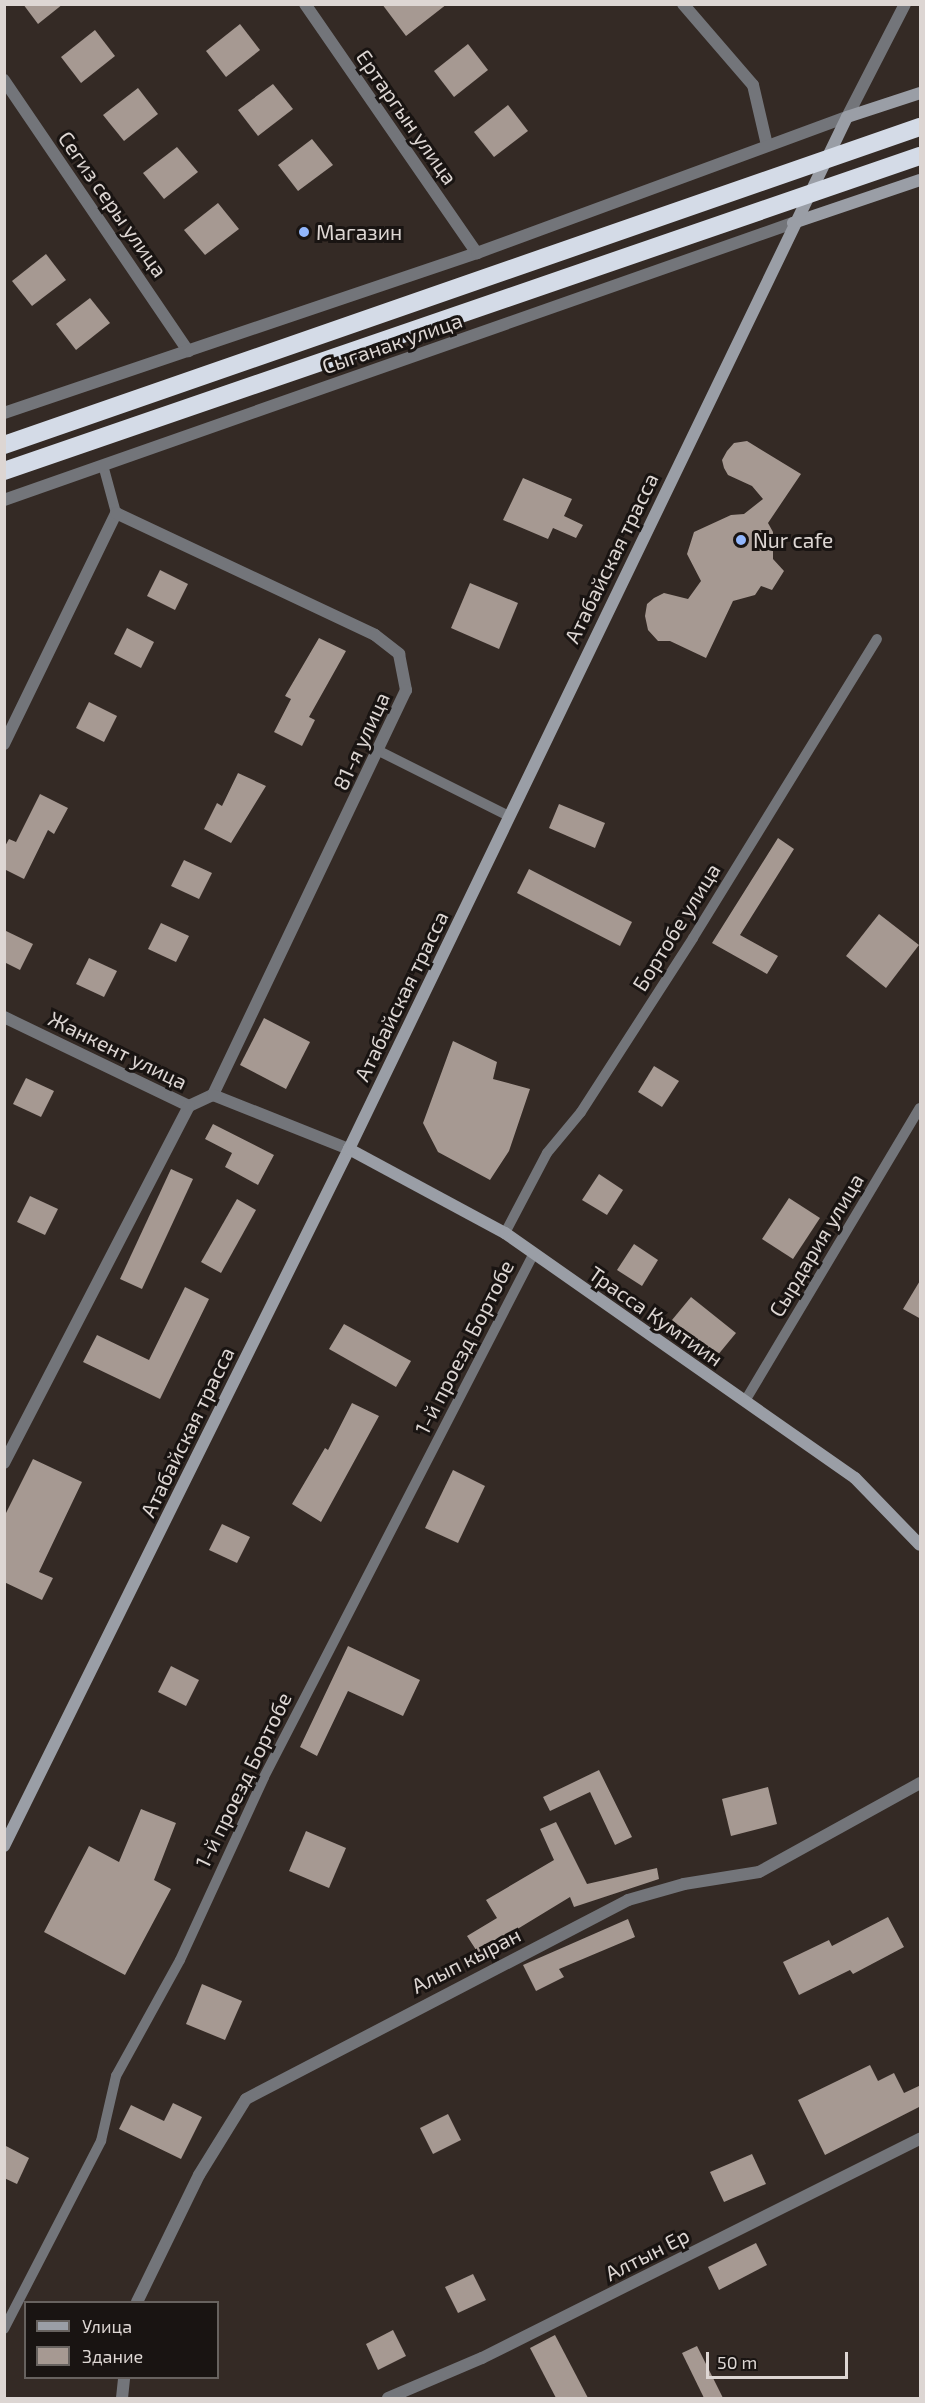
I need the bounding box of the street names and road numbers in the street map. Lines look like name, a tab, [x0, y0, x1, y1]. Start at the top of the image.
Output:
street label: Ертаргын улица	[351, 45, 463, 189]
street label: Сегиз серы улица	[53, 126, 173, 282]
street label: Сыганак улица	[318, 307, 466, 379]
street label: Атабайская трасса	[559, 469, 663, 647]
street label: 81-я улица	[327, 688, 395, 794]
street label: Бортобе улица	[627, 859, 725, 995]
street label: Атабайская трасса	[349, 907, 453, 1085]
street label: Жанкент улица	[45, 1006, 191, 1094]
street label: Сырдария улица	[763, 1169, 869, 1321]
street label: 1-й проезд Бортобе	[409, 1256, 519, 1438]
street label: Трасса Кумтиин	[584, 1261, 728, 1371]
street label: Атабайская трасса	[135, 1343, 239, 1521]
street label: 1-й проезд Бортобе	[190, 1688, 296, 1872]
street label: Алып кыран	[407, 1922, 525, 1998]
street label: Алтын Ер	[601, 2222, 693, 2286]

